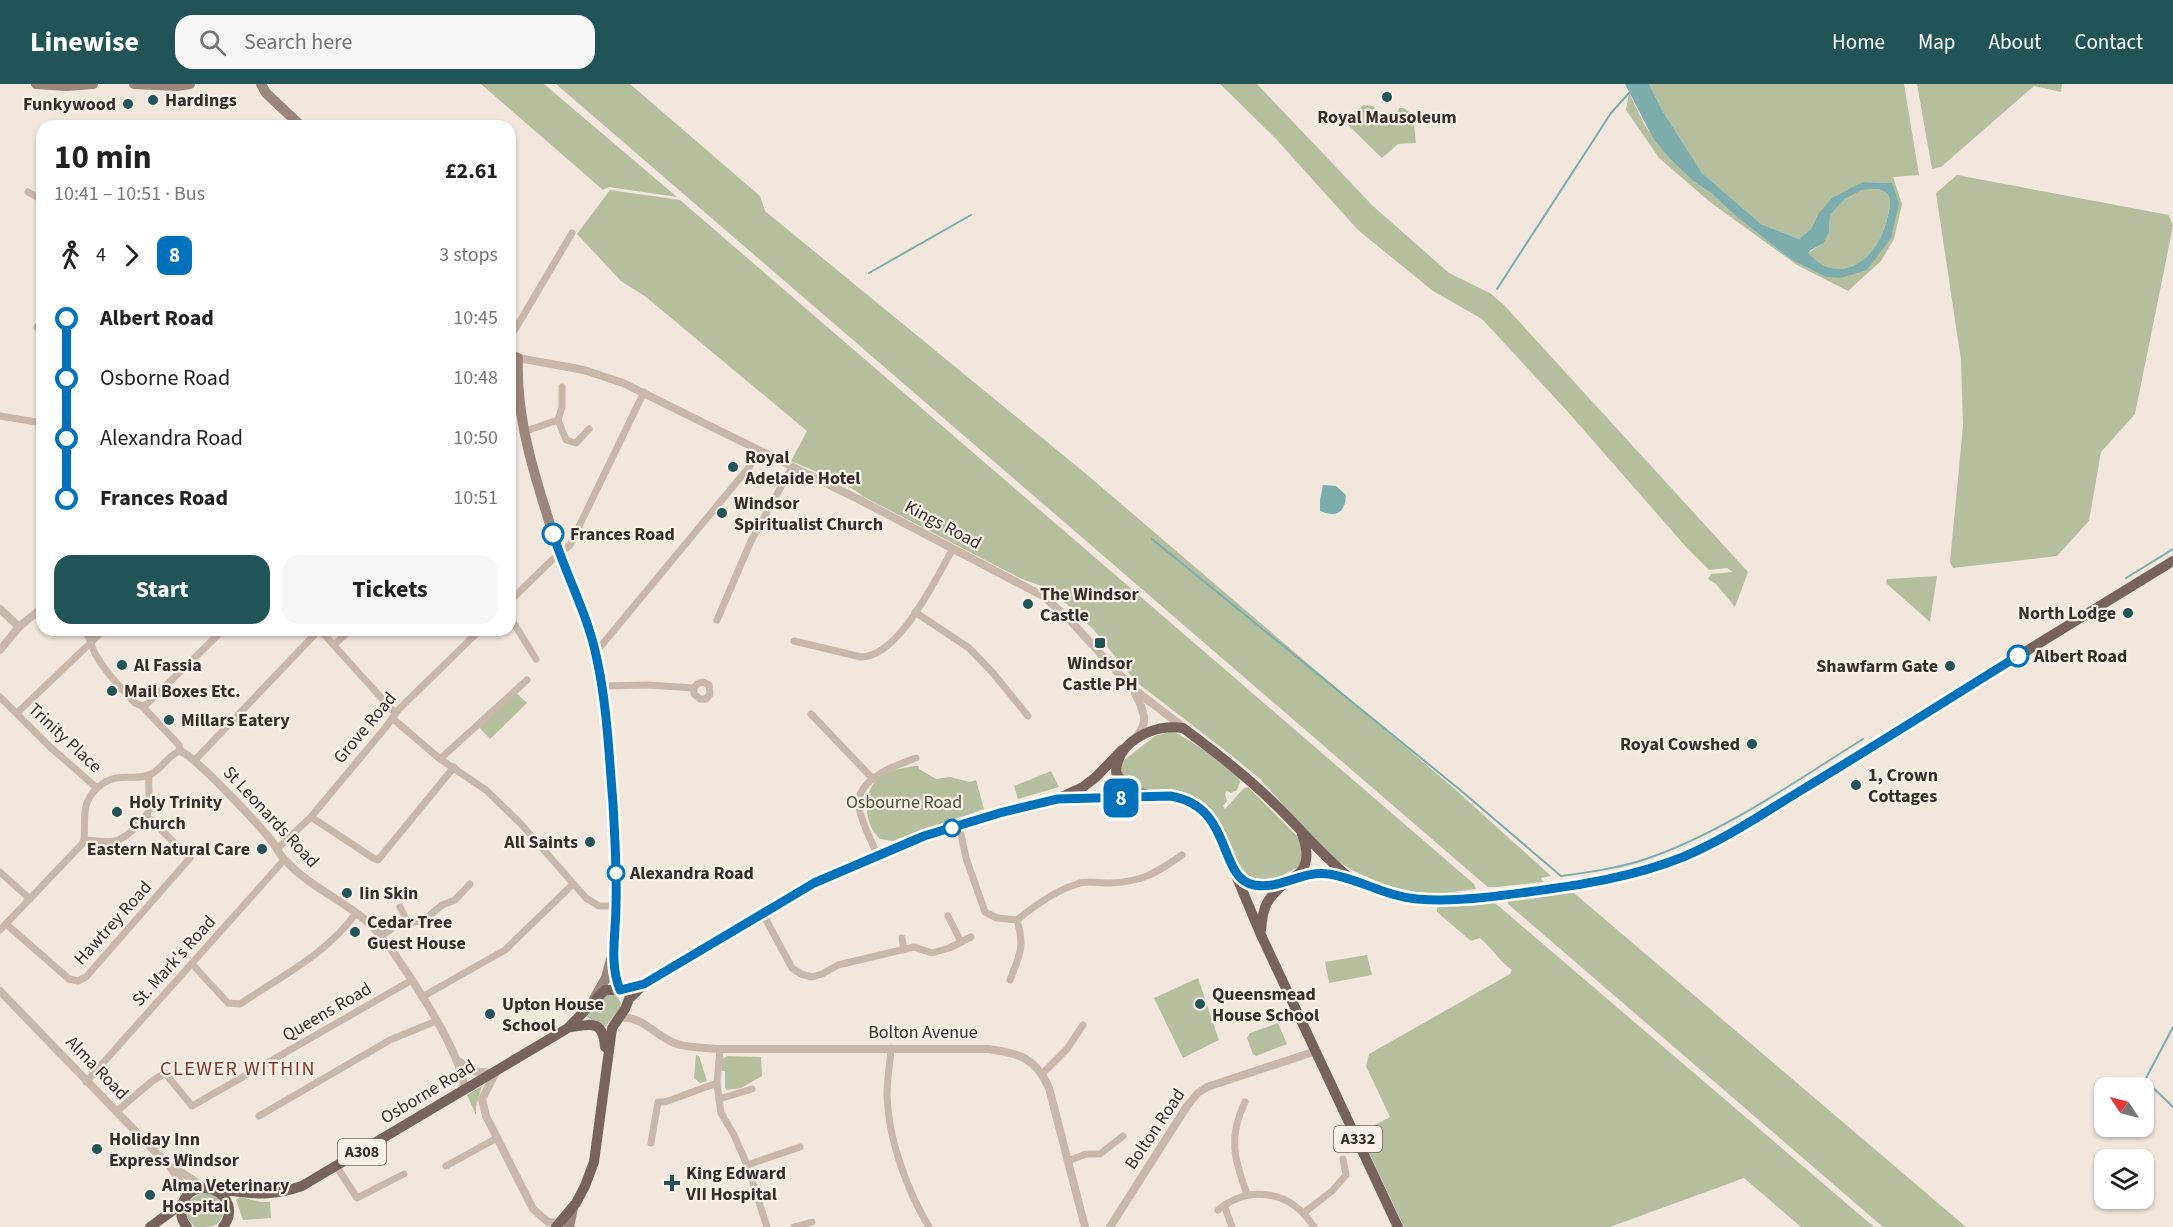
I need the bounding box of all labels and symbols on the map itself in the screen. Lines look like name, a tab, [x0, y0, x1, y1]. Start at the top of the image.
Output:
place label: Hardings	[165, 88, 237, 113]
marker: Royal Mausoleum	[1380, 90, 1394, 104]
place label: Funkywood	[23, 92, 116, 117]
marker: Hardings	[146, 93, 160, 107]
marker: Funkywood	[121, 97, 135, 111]
place label: Royal Mausoleum	[1317, 105, 1457, 130]
place label: Royal Adelaide Hotel	[744, 445, 860, 491]
marker: Royal Adelaide Hotel	[726, 460, 740, 474]
place label: Windsor Spiritualist Church	[734, 491, 883, 537]
street label: Kings Road	[900, 494, 986, 556]
marker: Windsor Spiritualist Church	[715, 506, 729, 520]
place label: Frances Road	[570, 522, 675, 547]
marker: Frances Road	[542, 523, 564, 545]
place label: The Windsor Castle	[1040, 582, 1139, 628]
marker: The Windsor Castle	[1021, 597, 1035, 611]
place label: North Lodge	[2018, 601, 2116, 626]
marker: North Lodge	[2121, 606, 2135, 620]
marker: Windsor Castle PH	[1093, 636, 1107, 650]
place label: Albert Road	[2033, 644, 2127, 669]
marker: Albert Road	[2007, 645, 2029, 667]
place label: Windsor Castle PH	[1062, 651, 1138, 697]
place label: Al Fassia	[133, 653, 202, 678]
place label: Shawfarm Gate	[1816, 654, 1938, 679]
marker: Al Fassia	[115, 658, 129, 672]
marker: Shawfarm Gate	[1943, 659, 1957, 673]
place label: Mail Boxes Etc.	[124, 679, 241, 704]
marker: Mail Boxes Etc.	[105, 684, 119, 698]
street label: Grove Road	[328, 687, 402, 769]
street label: Trinity Place	[23, 697, 107, 779]
place label: Millars Eatery	[181, 708, 290, 733]
marker: Millars Eatery	[162, 713, 176, 727]
place label: Royal Cowshed	[1620, 732, 1740, 757]
marker: Royal Cowshed	[1745, 737, 1759, 751]
street label: St Leonards Road	[217, 761, 325, 873]
place label: 1, Crown Cottages	[1868, 763, 1938, 809]
line badge: 8	[1102, 778, 1140, 818]
marker: 1, Crown Cottages	[1849, 778, 1863, 792]
place label: Holy Trinity Church	[129, 790, 223, 836]
park label: Osbourne Road	[846, 790, 962, 815]
marker: Holy Trinity Church	[110, 805, 124, 819]
unlabelled marker	[943, 819, 961, 837]
place label: All Saints	[503, 830, 578, 855]
marker: All Saints	[583, 835, 597, 849]
place label: Eastern Natural Care	[87, 837, 250, 862]
marker: Eastern Natural Care	[255, 842, 269, 856]
place label: Alexandra Road	[629, 861, 754, 886]
marker: Alexandra Road	[607, 864, 625, 882]
street label: Hawtrey Road	[68, 875, 158, 971]
place label: Iin Skin	[359, 881, 418, 906]
marker: Iin Skin	[340, 886, 354, 900]
street label: St. Mark's Road	[126, 910, 222, 1012]
place label: Cedar Tree Guest House	[367, 910, 466, 956]
marker: Cedar Tree Guest House	[348, 925, 362, 939]
street label: Queens Road	[278, 976, 376, 1048]
place label: Queensmead House School	[1212, 982, 1319, 1028]
place label: Upton House School	[502, 992, 604, 1038]
marker: Queensmead House School	[1193, 997, 1207, 1011]
marker: Upton House School	[483, 1007, 497, 1021]
street label: Bolton Avenue	[868, 1020, 978, 1045]
street label: Alma Road	[60, 1030, 134, 1106]
street label: Osborne Road	[376, 1054, 480, 1130]
district label: CLEWER WITHIN	[160, 1055, 316, 1083]
north arrow	[2094, 1077, 2154, 1137]
street label: Bolton Road	[1119, 1084, 1191, 1174]
road number: A332	[1334, 1126, 1382, 1152]
place label: Holiday Inn Express Windsor	[109, 1127, 240, 1173]
road number: A308	[338, 1139, 386, 1165]
marker: Holiday Inn Express Windsor	[90, 1142, 104, 1156]
place label: King Edward VII Hospital	[685, 1161, 786, 1207]
place label: Alma Veterinary Hospital	[161, 1173, 290, 1219]
marker: King Edward VII Hospital	[663, 1174, 681, 1192]
marker: Alma Veterinary Hospital	[143, 1188, 157, 1202]

